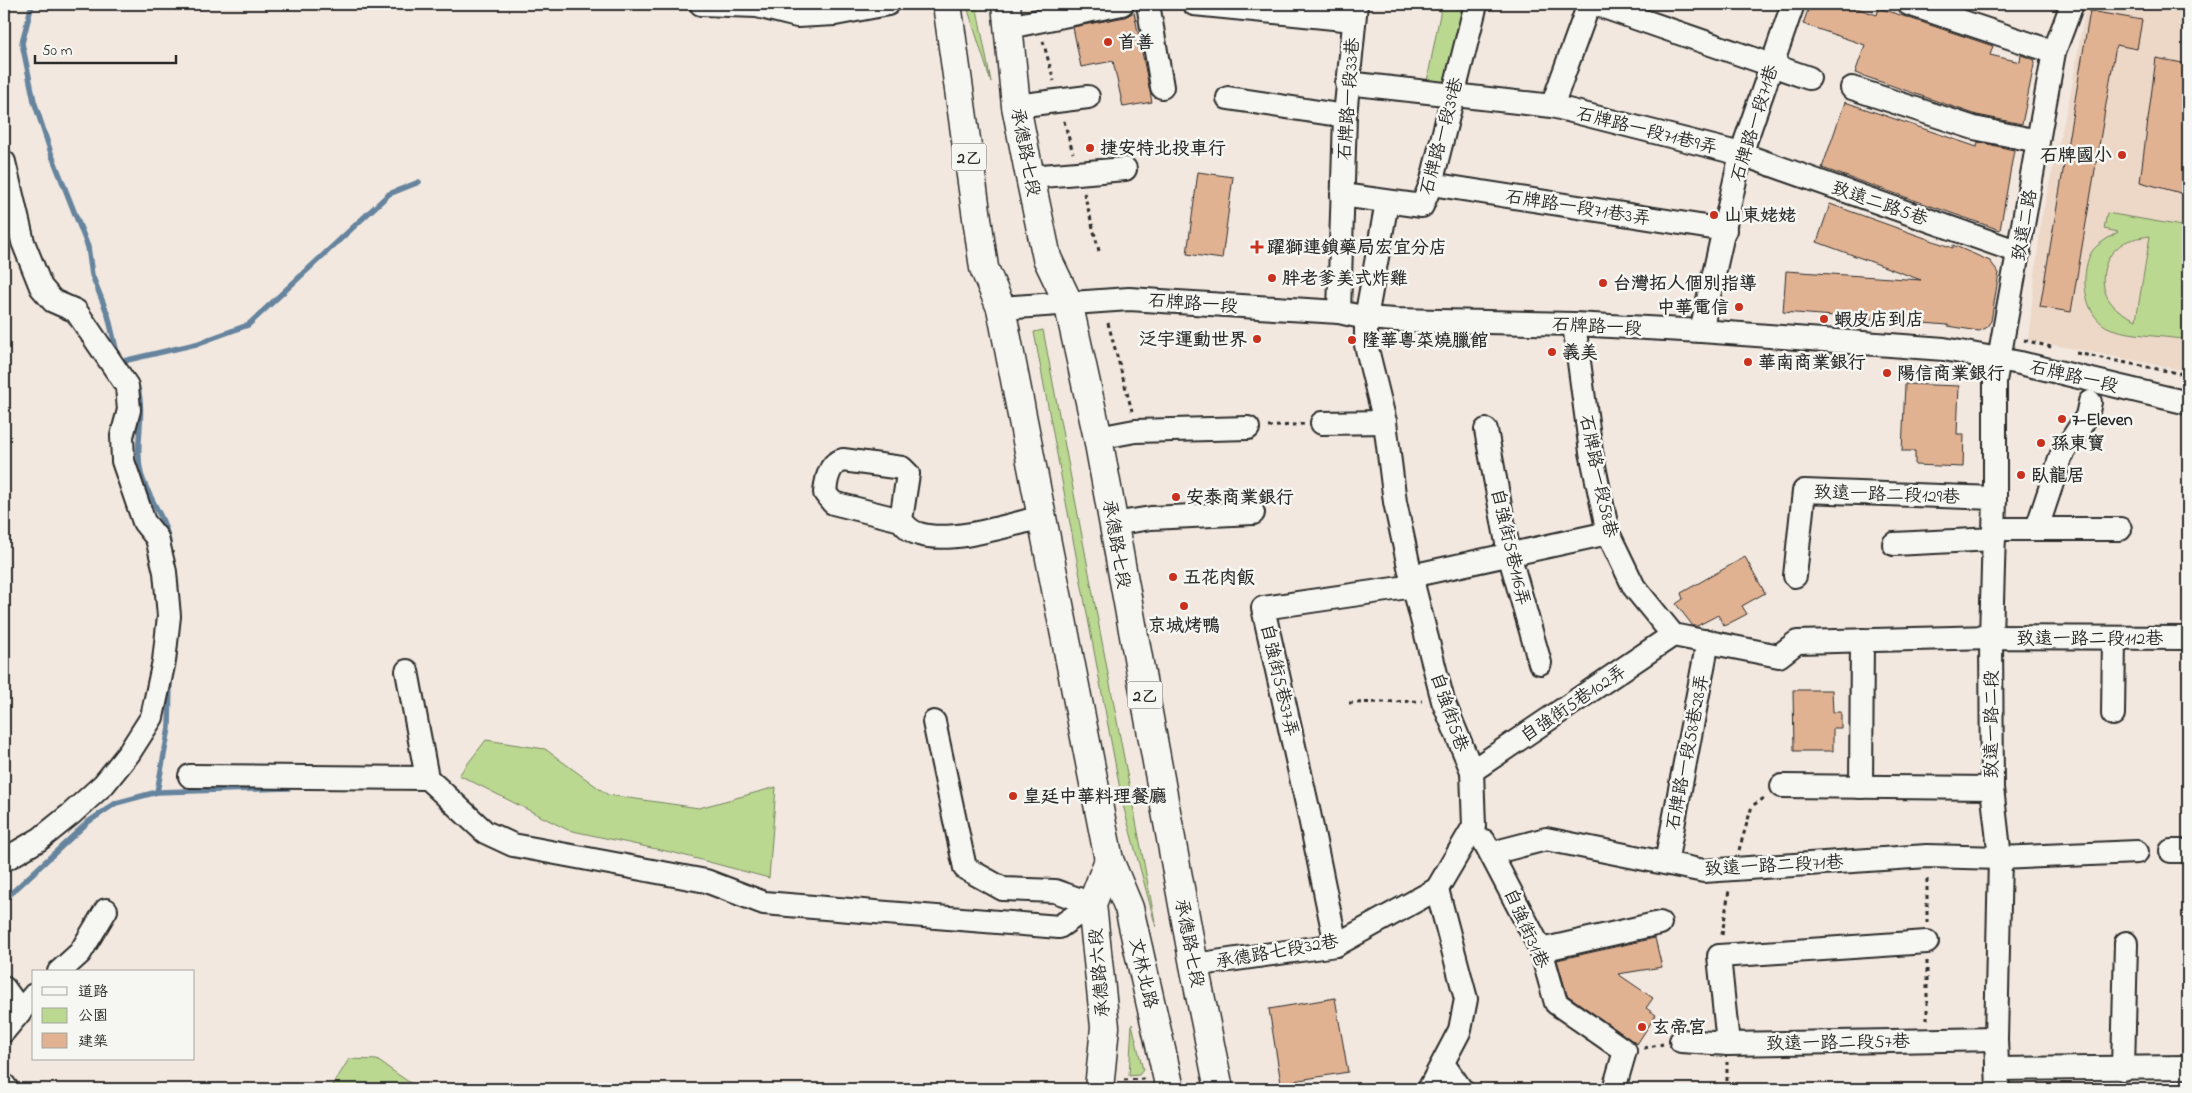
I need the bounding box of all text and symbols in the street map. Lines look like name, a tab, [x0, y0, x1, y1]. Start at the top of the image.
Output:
place label: 首善	[1118, 31, 1154, 57]
scale bar	[35, 32, 176, 64]
marker: 首善	[1102, 36, 1114, 48]
street label: 石牌路一段33巷	[1333, 37, 1367, 161]
text: 50 m	[42, 40, 73, 62]
street label: 石牌路一段71巷	[1726, 62, 1786, 185]
street label: 石牌路一段39巷	[1415, 75, 1471, 198]
street label: 石牌路一段71巷9弄	[1573, 102, 1720, 162]
street label: 承德路七段	[1003, 106, 1045, 199]
place label: 捷安特北投車行	[1100, 137, 1226, 163]
marker: 捷安特北投車行	[1084, 142, 1096, 154]
road number: 2乙	[952, 144, 986, 170]
place label: 石牌國小	[2040, 144, 2112, 170]
marker: 石牌國小	[2116, 149, 2128, 161]
street label: 致遠二路5巷	[1828, 176, 1931, 234]
street label: 石牌路一段71巷3弄	[1503, 185, 1652, 233]
street label: 致遠二路	[2007, 188, 2045, 263]
place label: 山東姥姥	[1724, 204, 1796, 230]
marker: 山東姥姥	[1708, 209, 1720, 221]
place label: 躍獅連鎖藥局宏宜分店	[1267, 236, 1447, 262]
marker: 躍獅連鎖藥局宏宜分店	[1251, 241, 1263, 253]
place label: 胖老爹美式炸雞	[1282, 267, 1408, 293]
marker: 胖老爹美式炸雞	[1266, 272, 1278, 284]
place label: 台灣拓人個別指導	[1613, 272, 1757, 298]
marker: 台灣拓人個別指導	[1597, 277, 1609, 289]
street label: 石牌路一段	[1147, 289, 1239, 321]
place label: 中華電信	[1657, 296, 1729, 322]
marker: 中華電信	[1733, 301, 1745, 313]
place label: 蝦皮店到店	[1834, 308, 1924, 334]
street label: 石牌路一段	[1551, 313, 1643, 343]
marker: 蝦皮店到店	[1818, 313, 1830, 325]
place label: 泛宇運動世界	[1139, 328, 1247, 354]
place label: 隆華粵菜燒臘館	[1362, 329, 1488, 355]
marker: 泛宇運動世界	[1251, 333, 1263, 345]
marker: 隆華粵菜燒臘館	[1346, 334, 1358, 346]
place label: 義美	[1562, 341, 1598, 367]
marker: 義美	[1546, 346, 1558, 358]
place label: 華南商業銀行	[1758, 351, 1866, 377]
street label: 石牌路一段	[2027, 355, 2120, 401]
marker: 華南商業銀行	[1742, 356, 1754, 368]
place label: 陽信商業銀行	[1897, 362, 2005, 388]
marker: 陽信商業銀行	[1881, 367, 1893, 379]
place label: 7-Eleven	[2072, 408, 2133, 434]
street label: 石牌路一段58巷	[1571, 413, 1623, 540]
marker: 7-Eleven	[2056, 413, 2068, 425]
place label: 孫東寶	[2051, 432, 2105, 458]
marker: 孫東寶	[2035, 437, 2047, 449]
place label: 臥龍居	[2031, 464, 2085, 490]
marker: 臥龍居	[2015, 469, 2027, 481]
street label: 致遠一路二段129巷	[1813, 480, 1960, 512]
place label: 安泰商業銀行	[1186, 486, 1294, 512]
street label: 自強街5巷116弄	[1483, 486, 1535, 609]
marker: 安泰商業銀行	[1170, 491, 1182, 503]
street label: 承德路七段	[1094, 498, 1136, 591]
place label: 五花肉飯	[1183, 566, 1255, 592]
marker: 五花肉飯	[1167, 571, 1179, 583]
marker: 京城烤鴨	[1178, 600, 1190, 612]
place label: 京城烤鴨	[1148, 614, 1220, 640]
street label: 自強街5巷37弄	[1252, 621, 1304, 739]
street label: 致遠一路二段112巷	[2017, 627, 2163, 653]
street label: 自強街5巷102弄	[1516, 660, 1632, 750]
street label: 自強街5巷	[1422, 670, 1474, 756]
street label: 致遠一路二段	[1980, 670, 2006, 778]
street label: 石牌路一段58巷28弄	[1661, 672, 1717, 833]
road number: 2乙	[1128, 682, 1162, 708]
place label: 皇廷中華料理餐廳	[1023, 785, 1167, 811]
marker: 皇廷中華料理餐廳	[1007, 790, 1019, 802]
street label: 致遠一路二段71巷	[1704, 850, 1844, 884]
street label: 自強街31巷	[1496, 885, 1554, 973]
street label: 承德路七段	[1167, 897, 1209, 990]
street label: 承德路六段	[1084, 927, 1118, 1019]
street label: 承德路七段32巷	[1214, 929, 1341, 977]
street label: 文林北路	[1121, 935, 1163, 1011]
legend	[32, 970, 195, 1060]
text: 道路	[78, 981, 108, 1003]
text: 公園	[78, 1005, 108, 1027]
place label: 玄帝宮	[1652, 1016, 1706, 1042]
marker: 玄帝宮	[1636, 1021, 1648, 1033]
street label: 致遠一路二段57巷	[1766, 1030, 1910, 1058]
text: 建築	[78, 1031, 108, 1053]

